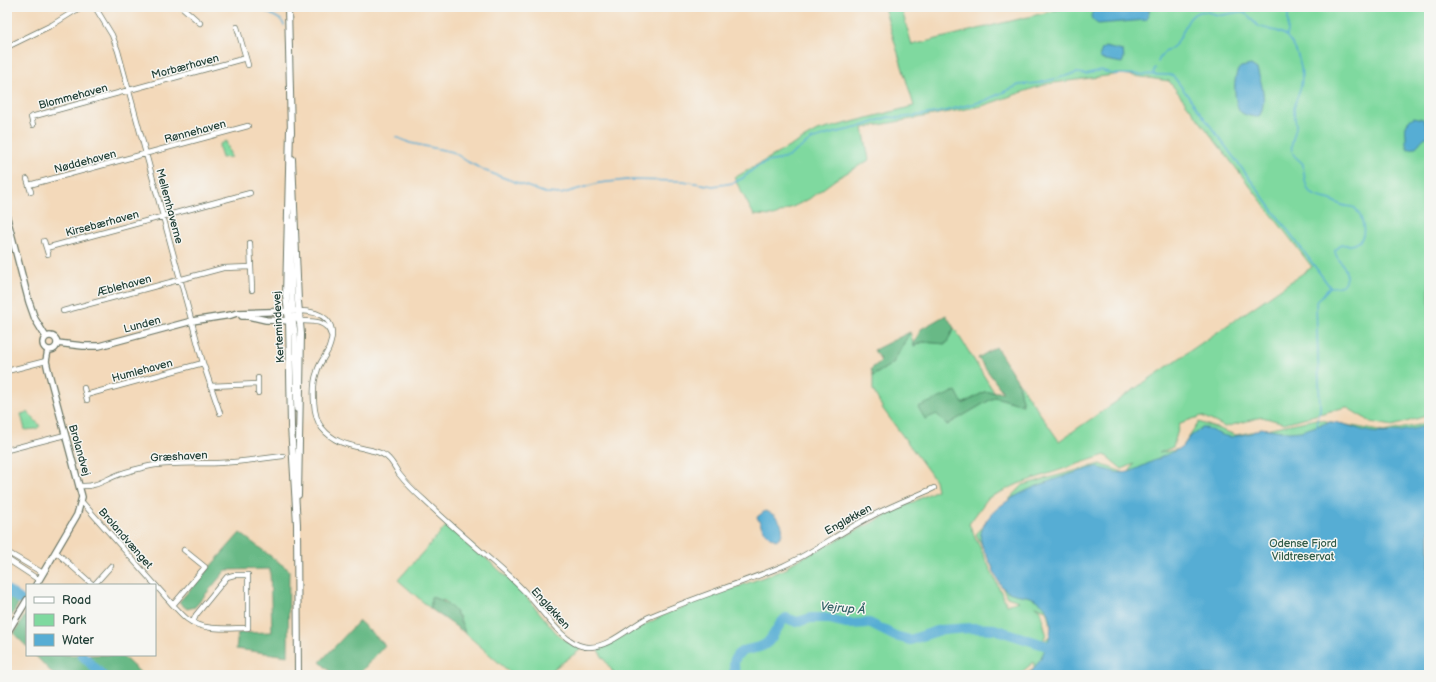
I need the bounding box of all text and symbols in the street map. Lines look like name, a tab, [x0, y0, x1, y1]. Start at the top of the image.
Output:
street label: Morbærhaven	[150, 51, 220, 82]
street label: Blommehaven	[37, 81, 109, 112]
street label: Rønnehaven	[163, 117, 227, 146]
street label: Nøddehaven	[53, 147, 118, 176]
street label: Mellemhaverne	[153, 167, 186, 246]
street label: Kirsebærhaven	[64, 207, 140, 240]
street label: Æblehaven	[95, 272, 153, 299]
street label: Kertemindevej	[270, 291, 287, 363]
street label: Lunden	[122, 313, 162, 336]
street label: Humlehaven	[110, 356, 174, 385]
street label: Brolandvej	[66, 423, 93, 477]
street label: Græshaven	[150, 449, 208, 464]
street label: Engløkken	[822, 501, 874, 538]
street label: Brolandvænget	[96, 505, 156, 572]
park label: Odense Fjord Vildtreservat	[1269, 537, 1337, 563]
legend	[26, 584, 156, 656]
street label: Engløkken	[528, 585, 573, 632]
text: Road	[62, 593, 91, 608]
water label: Vejrup Å	[820, 598, 866, 618]
text: Park	[62, 613, 86, 628]
text: Water	[62, 633, 94, 648]

